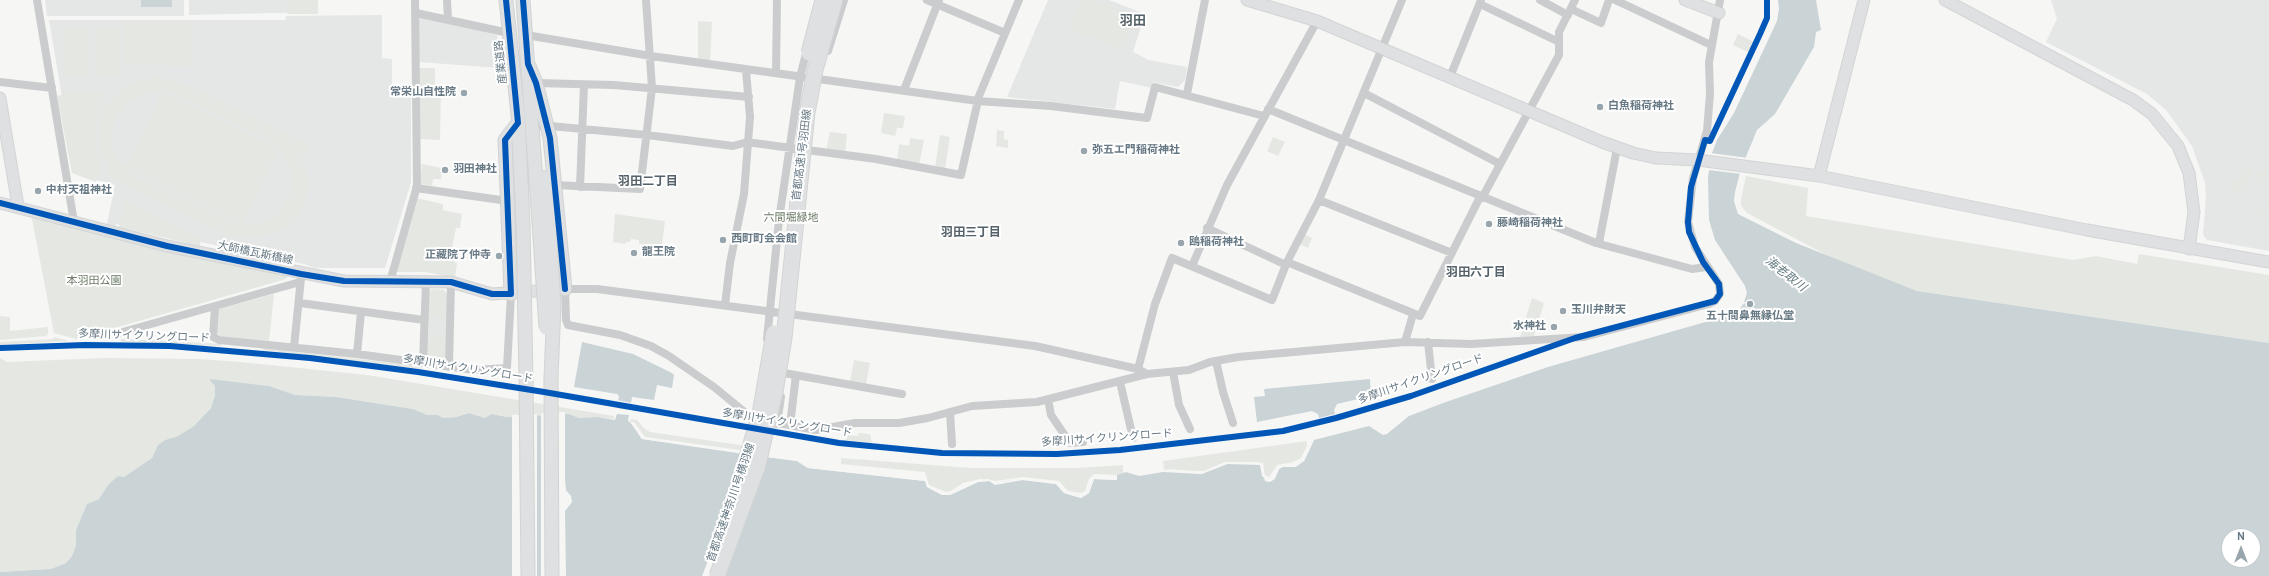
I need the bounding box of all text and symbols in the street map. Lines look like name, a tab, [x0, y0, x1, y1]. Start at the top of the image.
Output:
district label: 羽田	[1120, 14, 1146, 30]
street label: 産業道路	[493, 39, 511, 85]
place label: 常栄山自性院	[390, 86, 456, 100]
marker: 常栄山自性院	[459, 88, 469, 98]
place label: 白魚稲荷神社	[1608, 100, 1674, 114]
marker: 白魚稲荷神社	[1595, 102, 1605, 112]
street label: 首都高速1号羽田線	[791, 108, 815, 202]
place label: 弥五エ門稲荷神社	[1092, 144, 1180, 158]
marker: 弥五エ門稲荷神社	[1079, 146, 1089, 156]
place label: 羽田神社	[453, 163, 497, 177]
marker: 羽田神社	[440, 165, 450, 175]
district label: 羽田二丁目	[618, 176, 678, 190]
place label: 中村天祖神社	[46, 184, 112, 198]
marker: 中村天祖神社	[33, 186, 43, 196]
park label: 六間堀緑地	[764, 212, 818, 226]
place label: 藤崎稲荷神社	[1497, 217, 1563, 231]
marker: 藤崎稲荷神社	[1484, 219, 1494, 229]
district label: 羽田三丁目	[941, 227, 1001, 241]
place label: 西町町会会館	[731, 233, 797, 247]
marker: 西町町会会館	[718, 235, 728, 245]
place label: 鴎稲荷神社	[1189, 236, 1244, 250]
marker: 鴎稲荷神社	[1176, 238, 1186, 248]
street label: 大師橋瓦斯橋線	[216, 240, 294, 268]
place label: 龍王院	[642, 246, 675, 260]
marker: 龍王院	[629, 248, 639, 258]
place label: 正藏院了仲寺	[425, 249, 491, 263]
marker: 正藏院了仲寺	[494, 251, 504, 261]
water label: 海老取川	[1762, 255, 1808, 295]
district label: 羽田六丁目	[1446, 267, 1506, 281]
park label: 本羽田公園	[67, 275, 121, 289]
marker: 五十間鼻無縁仏堂	[1745, 299, 1755, 309]
place label: 玉川弁財天	[1571, 304, 1626, 318]
marker: 玉川弁財天	[1558, 306, 1568, 316]
place label: 五十間鼻無縁仏堂	[1706, 310, 1794, 324]
place label: 水神社	[1513, 320, 1546, 334]
marker: 水神社	[1549, 322, 1559, 332]
street label: 多摩川サイクリングロード	[78, 328, 210, 346]
street label: 多摩川サイクリングロード	[1356, 352, 1486, 408]
street label: 多摩川サイクリングロード	[402, 353, 534, 387]
street label: 多摩川サイクリングロード	[721, 407, 853, 441]
street label: 多摩川サイクリングロード	[1041, 428, 1173, 450]
street label: 首都高速神奈川1号横羽線	[705, 442, 759, 564]
north arrow	[2221, 528, 2261, 568]
text: N	[2237, 530, 2245, 544]

